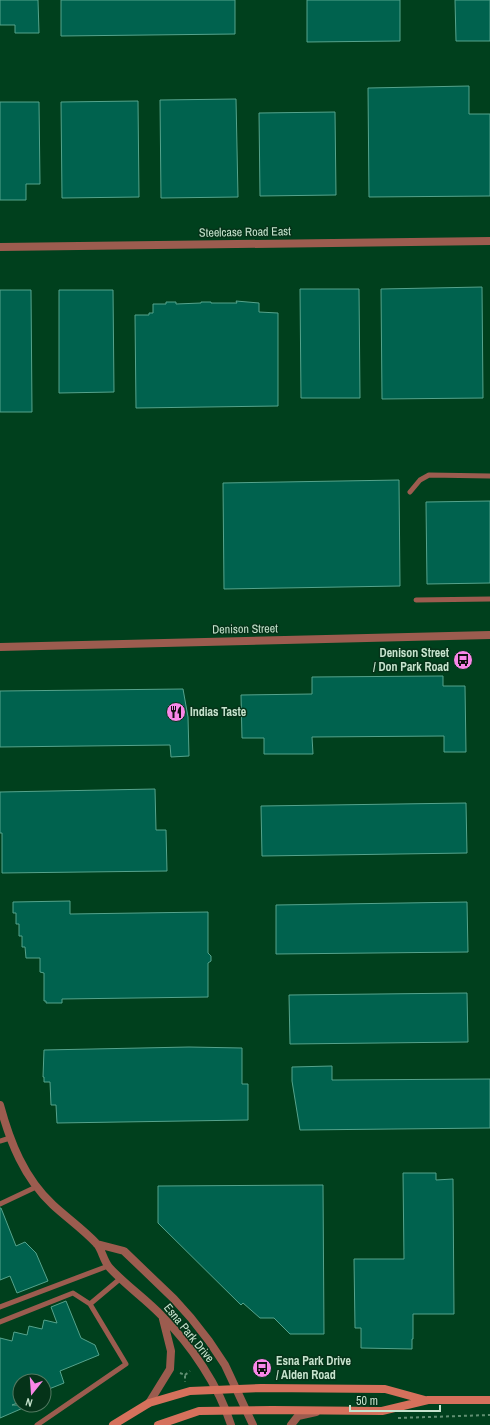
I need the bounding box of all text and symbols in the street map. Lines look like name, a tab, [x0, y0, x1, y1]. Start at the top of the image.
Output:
street label: Steelcase Road East	[199, 223, 291, 241]
street label: Denison Street	[212, 620, 278, 638]
place label: Denison Street / Don Park Road	[373, 645, 450, 675]
bus stop icon: Denison Street / Don Park Road	[452, 649, 474, 671]
restaurant icon: Indias Taste	[165, 701, 187, 723]
place label: Indias Taste	[190, 704, 247, 720]
street label: Esna Park Drive	[160, 1300, 218, 1366]
place label: Esna Park Drive / Alden Road	[276, 1353, 351, 1383]
bus stop icon: Esna Park Drive / Alden Road	[251, 1357, 273, 1379]
north arrow	[12, 1373, 52, 1413]
scale bar	[350, 1387, 440, 1413]
text: 50 m	[356, 1393, 378, 1409]
text: N	[24, 1395, 34, 1410]

